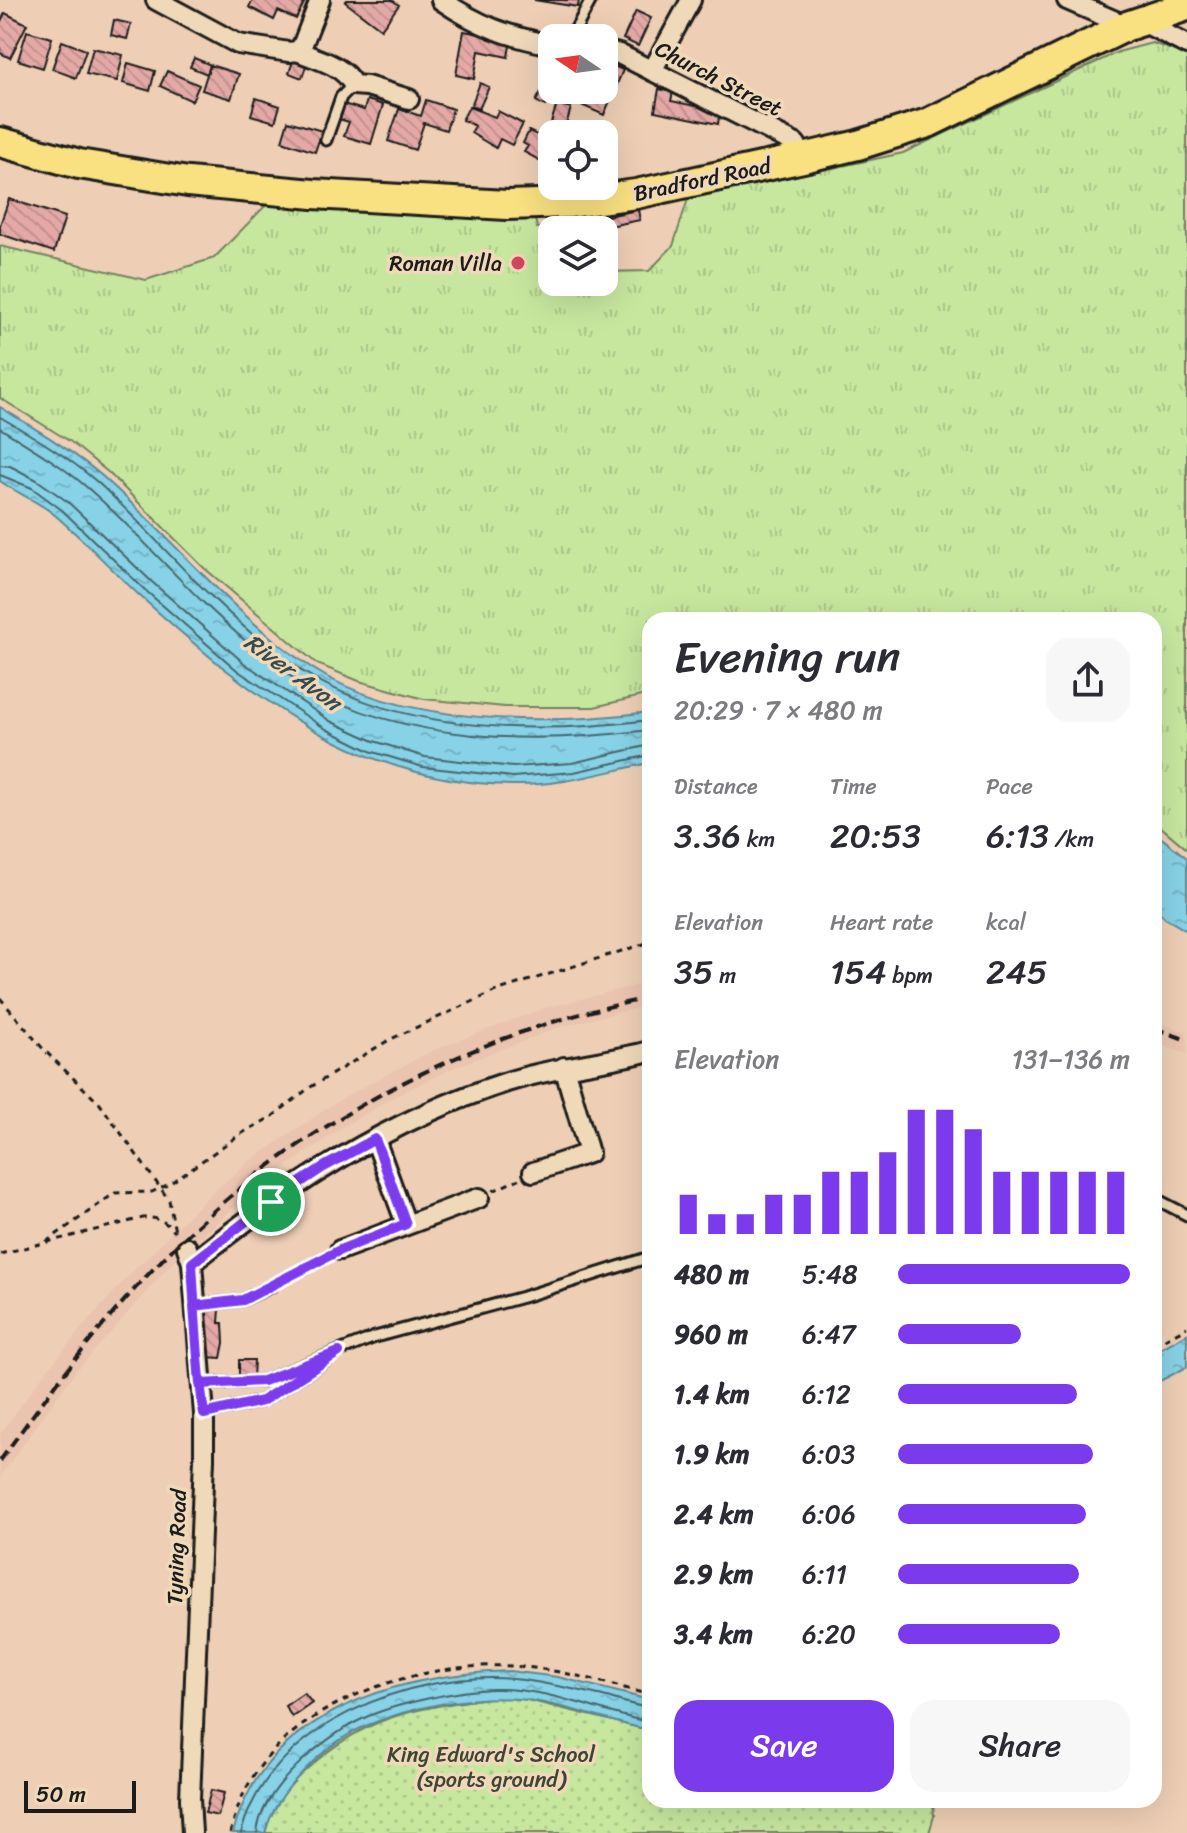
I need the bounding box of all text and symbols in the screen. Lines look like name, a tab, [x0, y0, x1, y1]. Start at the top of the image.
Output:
north arrow	[538, 24, 618, 104]
map controls	[538, 24, 618, 296]
street label: Church Street	[648, 30, 790, 128]
button: locate	[538, 120, 618, 200]
street label: Bradford Road	[630, 146, 776, 213]
button: layers	[538, 216, 618, 296]
place label: Roman Villa	[389, 244, 502, 283]
marker: Roman Villa	[509, 254, 527, 272]
text: Evening run	[674, 618, 900, 696]
water label: River Avon	[235, 622, 353, 724]
button: share	[1046, 638, 1130, 722]
text: 20:29 · 7 × 480 m	[674, 687, 883, 733]
text: Distance	[674, 767, 758, 806]
text: Time	[830, 767, 877, 806]
text: Pace	[986, 767, 1033, 806]
text: 3.36	[674, 806, 741, 866]
text: 20:53	[830, 806, 921, 866]
text: 6:13	[986, 806, 1049, 866]
text: km	[741, 820, 775, 859]
text: /km	[1049, 820, 1094, 859]
text: Elevation	[674, 903, 763, 942]
text: Heart rate	[830, 903, 933, 942]
text: kcal	[986, 903, 1026, 942]
text: 35	[674, 942, 713, 1002]
text: 154	[830, 942, 887, 1002]
text: 245	[986, 942, 1048, 1002]
text: m	[713, 956, 736, 995]
text: bpm	[887, 956, 933, 995]
text: Elevation	[674, 1036, 779, 1082]
text: 131–136 m	[1012, 1036, 1130, 1082]
pin	[237, 1168, 305, 1236]
icon: arrive	[249, 1180, 293, 1224]
text: 480 m	[674, 1251, 749, 1297]
text: 5:48	[802, 1251, 858, 1297]
text: 960 m	[674, 1311, 748, 1357]
text: 6:47	[802, 1311, 856, 1357]
text: 1.4 km	[674, 1371, 750, 1417]
text: 6:12	[802, 1371, 851, 1417]
text: 1.9 km	[674, 1431, 750, 1477]
text: 6:03	[802, 1431, 855, 1477]
street label: Tyning Road	[155, 1487, 198, 1605]
text: 2.4 km	[674, 1491, 754, 1537]
text: 6:06	[802, 1491, 856, 1537]
text: 2.9 km	[674, 1551, 753, 1597]
text: 6:11	[802, 1551, 847, 1597]
text: 3.4 km	[674, 1611, 753, 1657]
text: 6:20	[802, 1611, 856, 1657]
button: Save	[674, 1700, 894, 1792]
button: Share	[910, 1700, 1130, 1792]
park label: King Edward's School (sports ground)	[387, 1735, 596, 1799]
text: 50 m	[36, 1775, 86, 1814]
scale bar	[24, 1777, 136, 1813]

